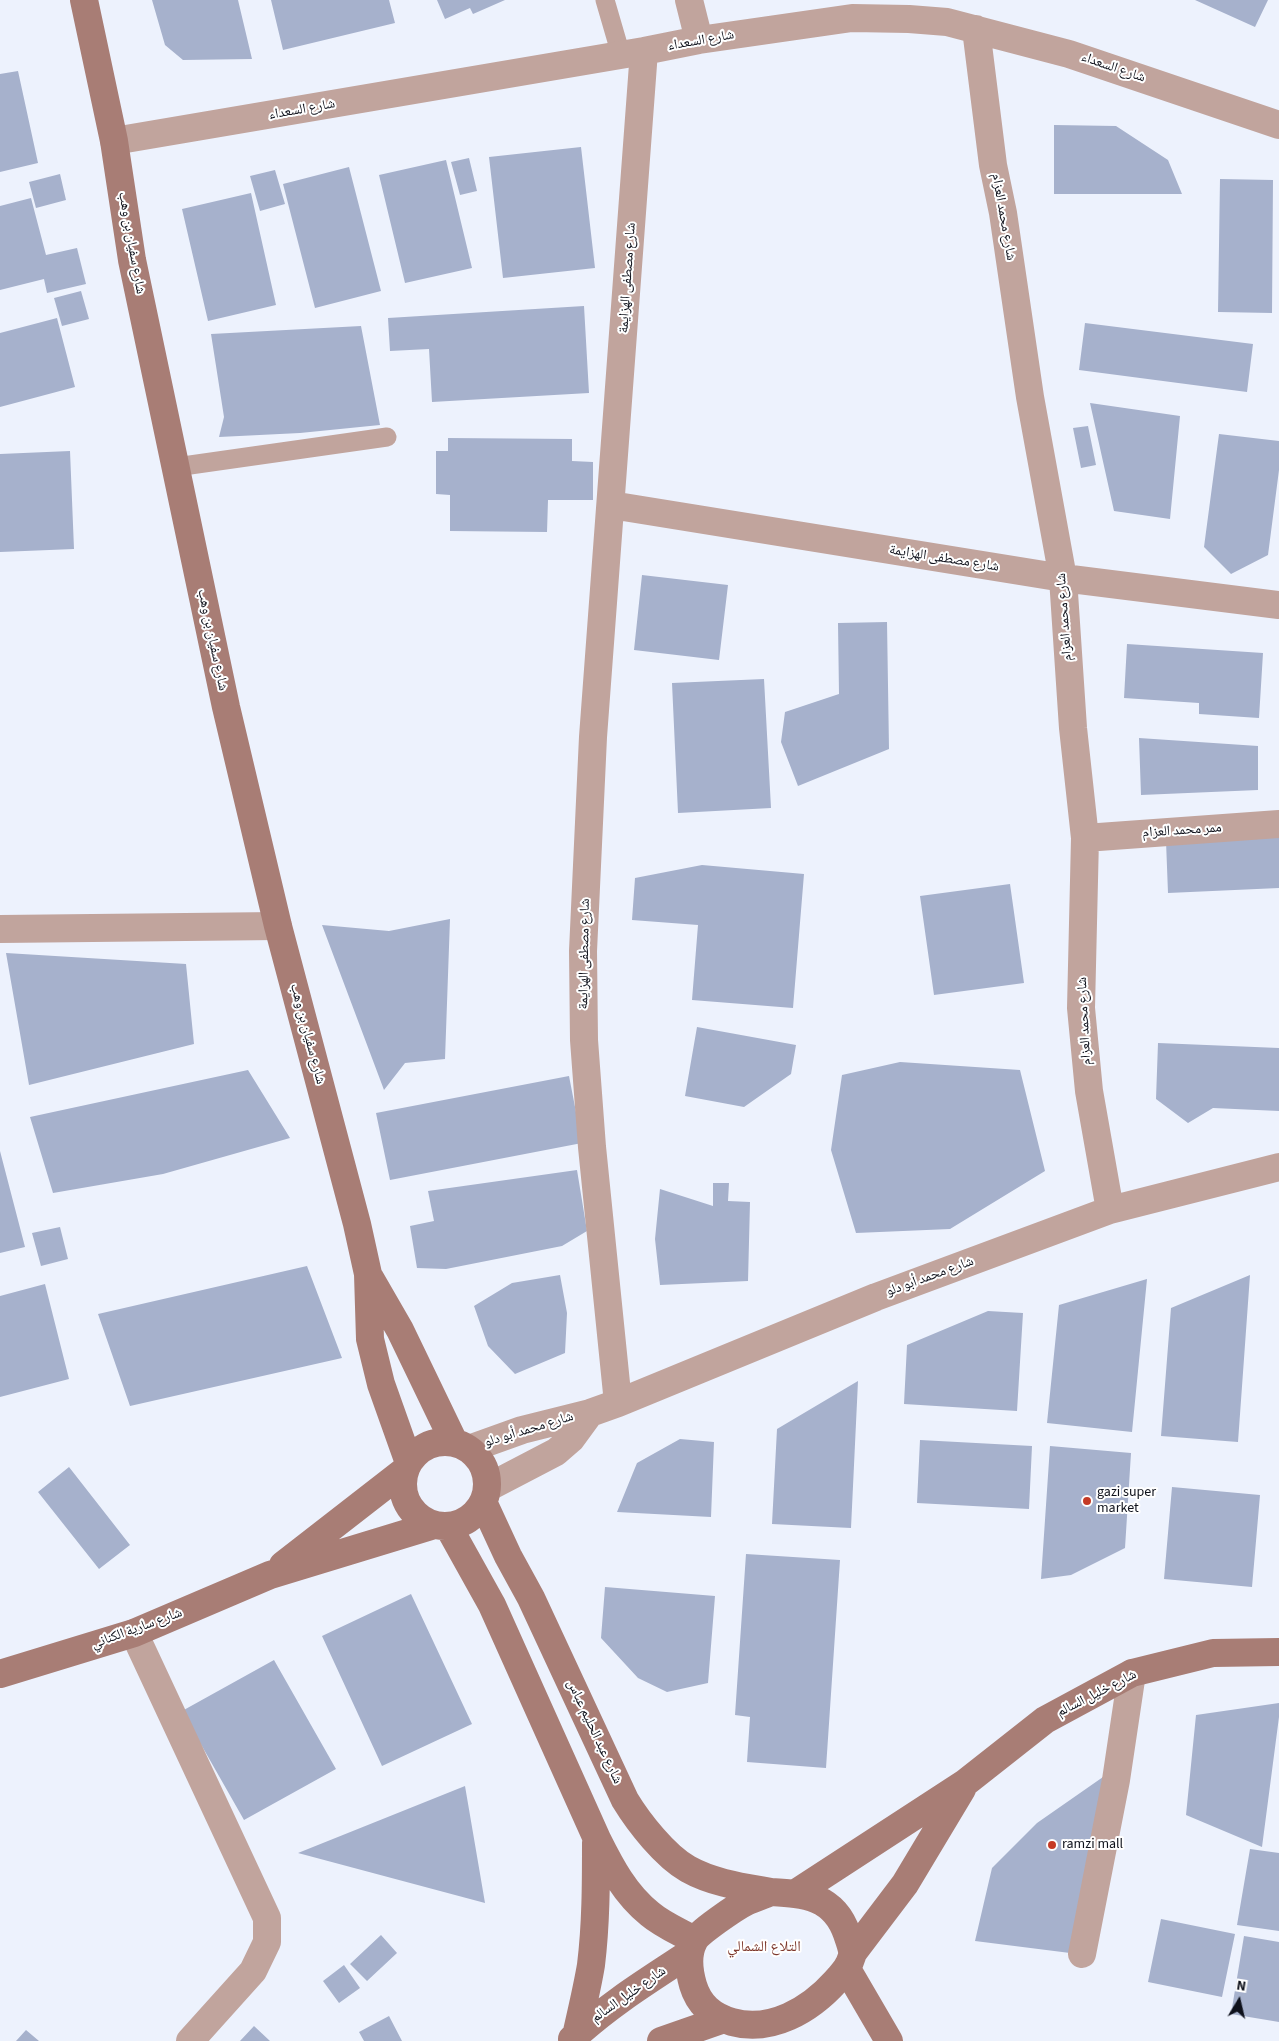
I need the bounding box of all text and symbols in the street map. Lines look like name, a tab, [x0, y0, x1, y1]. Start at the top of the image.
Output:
street label: شارع السعداء	[667, 27, 735, 55]
street label: شارع السعداء	[1079, 49, 1147, 87]
street label: شارع السعداء	[268, 96, 336, 124]
street label: شارع محمد العزام	[987, 172, 1019, 262]
street label: شارع سفيان بن وهب	[114, 191, 148, 295]
street label: شارع مصطفى الهزايمة	[616, 222, 640, 334]
street label: شارع مصطفى الهزايمة	[888, 542, 1000, 576]
street label: شارع محمد العزام	[1054, 572, 1076, 662]
street label: شارع سفيان بن وهب	[193, 588, 231, 692]
street label: ممر محمد العزام	[1142, 820, 1222, 842]
street label: شارع مصطفى الهزايمة	[576, 898, 594, 1010]
street label: شارع محمد العزام	[1074, 976, 1096, 1066]
street label: شارع سفيان بن وهب	[285, 982, 329, 1086]
street label: شارع محمد أبو دلو	[884, 1253, 976, 1301]
street label: شارع محمد أبو دلو	[482, 1408, 576, 1452]
place label: gazi super market	[1097, 1485, 1156, 1518]
marker: gazi super market	[1081, 1495, 1093, 1507]
street label: شارع سارية الكناني	[89, 1605, 185, 1653]
street label: شارع خليل السالم	[1054, 1667, 1140, 1721]
street label: شارع عبد الحليم عباس	[562, 1677, 626, 1787]
place label: ramzi mall	[1062, 1837, 1123, 1853]
marker: ramzi mall	[1046, 1839, 1058, 1851]
district label: التلاع الشمالي	[727, 1939, 801, 1957]
street label: شارع خليل السالم	[588, 1963, 670, 2027]
north arrow	[1214, 1976, 1264, 2026]
text: N	[1235, 1976, 1248, 1997]

